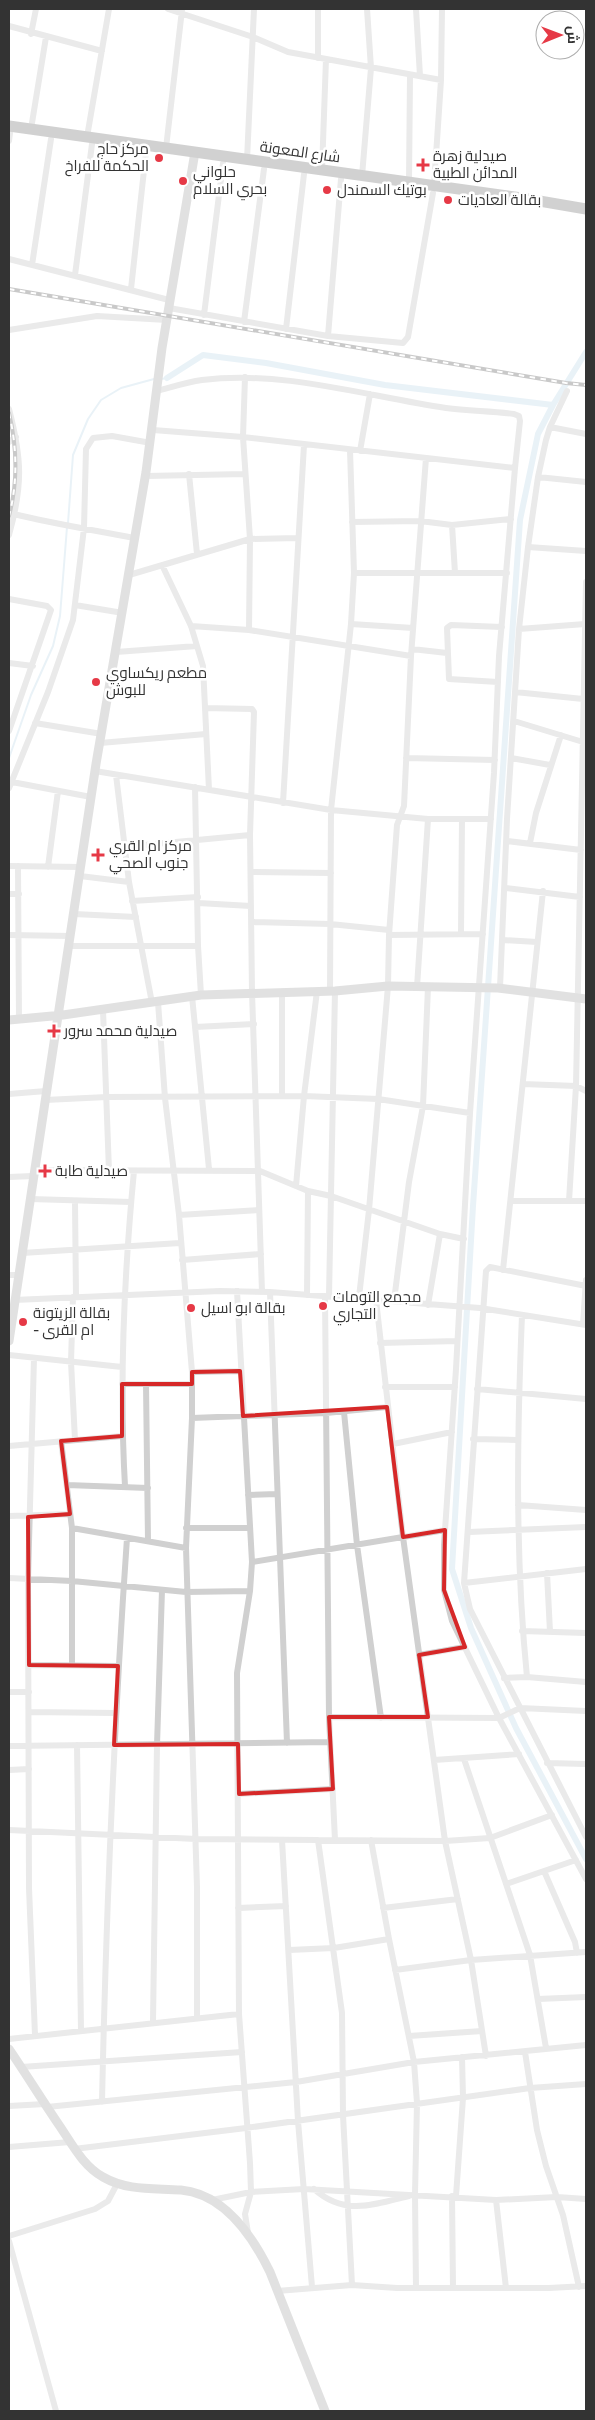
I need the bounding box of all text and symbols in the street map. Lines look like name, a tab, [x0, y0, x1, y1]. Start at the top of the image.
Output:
north arrow	[535, 10, 585, 60]
text: ش	[564, 26, 582, 44]
street label: شارع المعونة	[258, 136, 342, 169]
place label: مركز حاج الحكمة للفراخ	[65, 139, 149, 177]
place label: صيدلية زهرة المدائن الطبية	[433, 146, 518, 183]
marker: مركز حاج الحكمة للفراخ	[153, 152, 165, 164]
marker: صيدلية زهرة المدائن الطبية	[417, 159, 429, 171]
place label: حلواني بحري السلام	[193, 162, 267, 201]
marker: حلواني بحري السلام	[177, 175, 189, 187]
place label: بوتيك السمندل	[337, 180, 427, 199]
marker: بوتيك السمندل	[321, 184, 333, 196]
place label: بقالة العاديات	[458, 190, 541, 208]
marker: بقالة العاديات	[442, 194, 454, 206]
place label: مطعم ريكساوي للبوش	[106, 663, 207, 700]
marker: مطعم ريكساوي للبوش	[90, 676, 102, 688]
place label: مركز ام القري جنوب الصحي	[109, 836, 192, 875]
marker: مركز ام القري جنوب الصحي	[91, 848, 105, 862]
place label: صيدلية محمد سرور	[63, 1021, 177, 1040]
marker: صيدلية محمد سرور	[48, 1025, 60, 1037]
place label: صيدلية طابة	[55, 1161, 128, 1179]
marker: صيدلية طابة	[39, 1165, 51, 1177]
place label: مجمع التومات التجاري	[333, 1287, 421, 1326]
place label: بقالة ابو اسيل	[201, 1298, 286, 1318]
marker: مجمع التومات التجاري	[317, 1300, 329, 1312]
marker: بقالة ابو اسيل	[185, 1302, 197, 1314]
place label: بقالة الزيتونة - ام القرى	[33, 1303, 110, 1340]
marker: بقالة الزيتونة - ام القرى	[17, 1316, 29, 1328]

